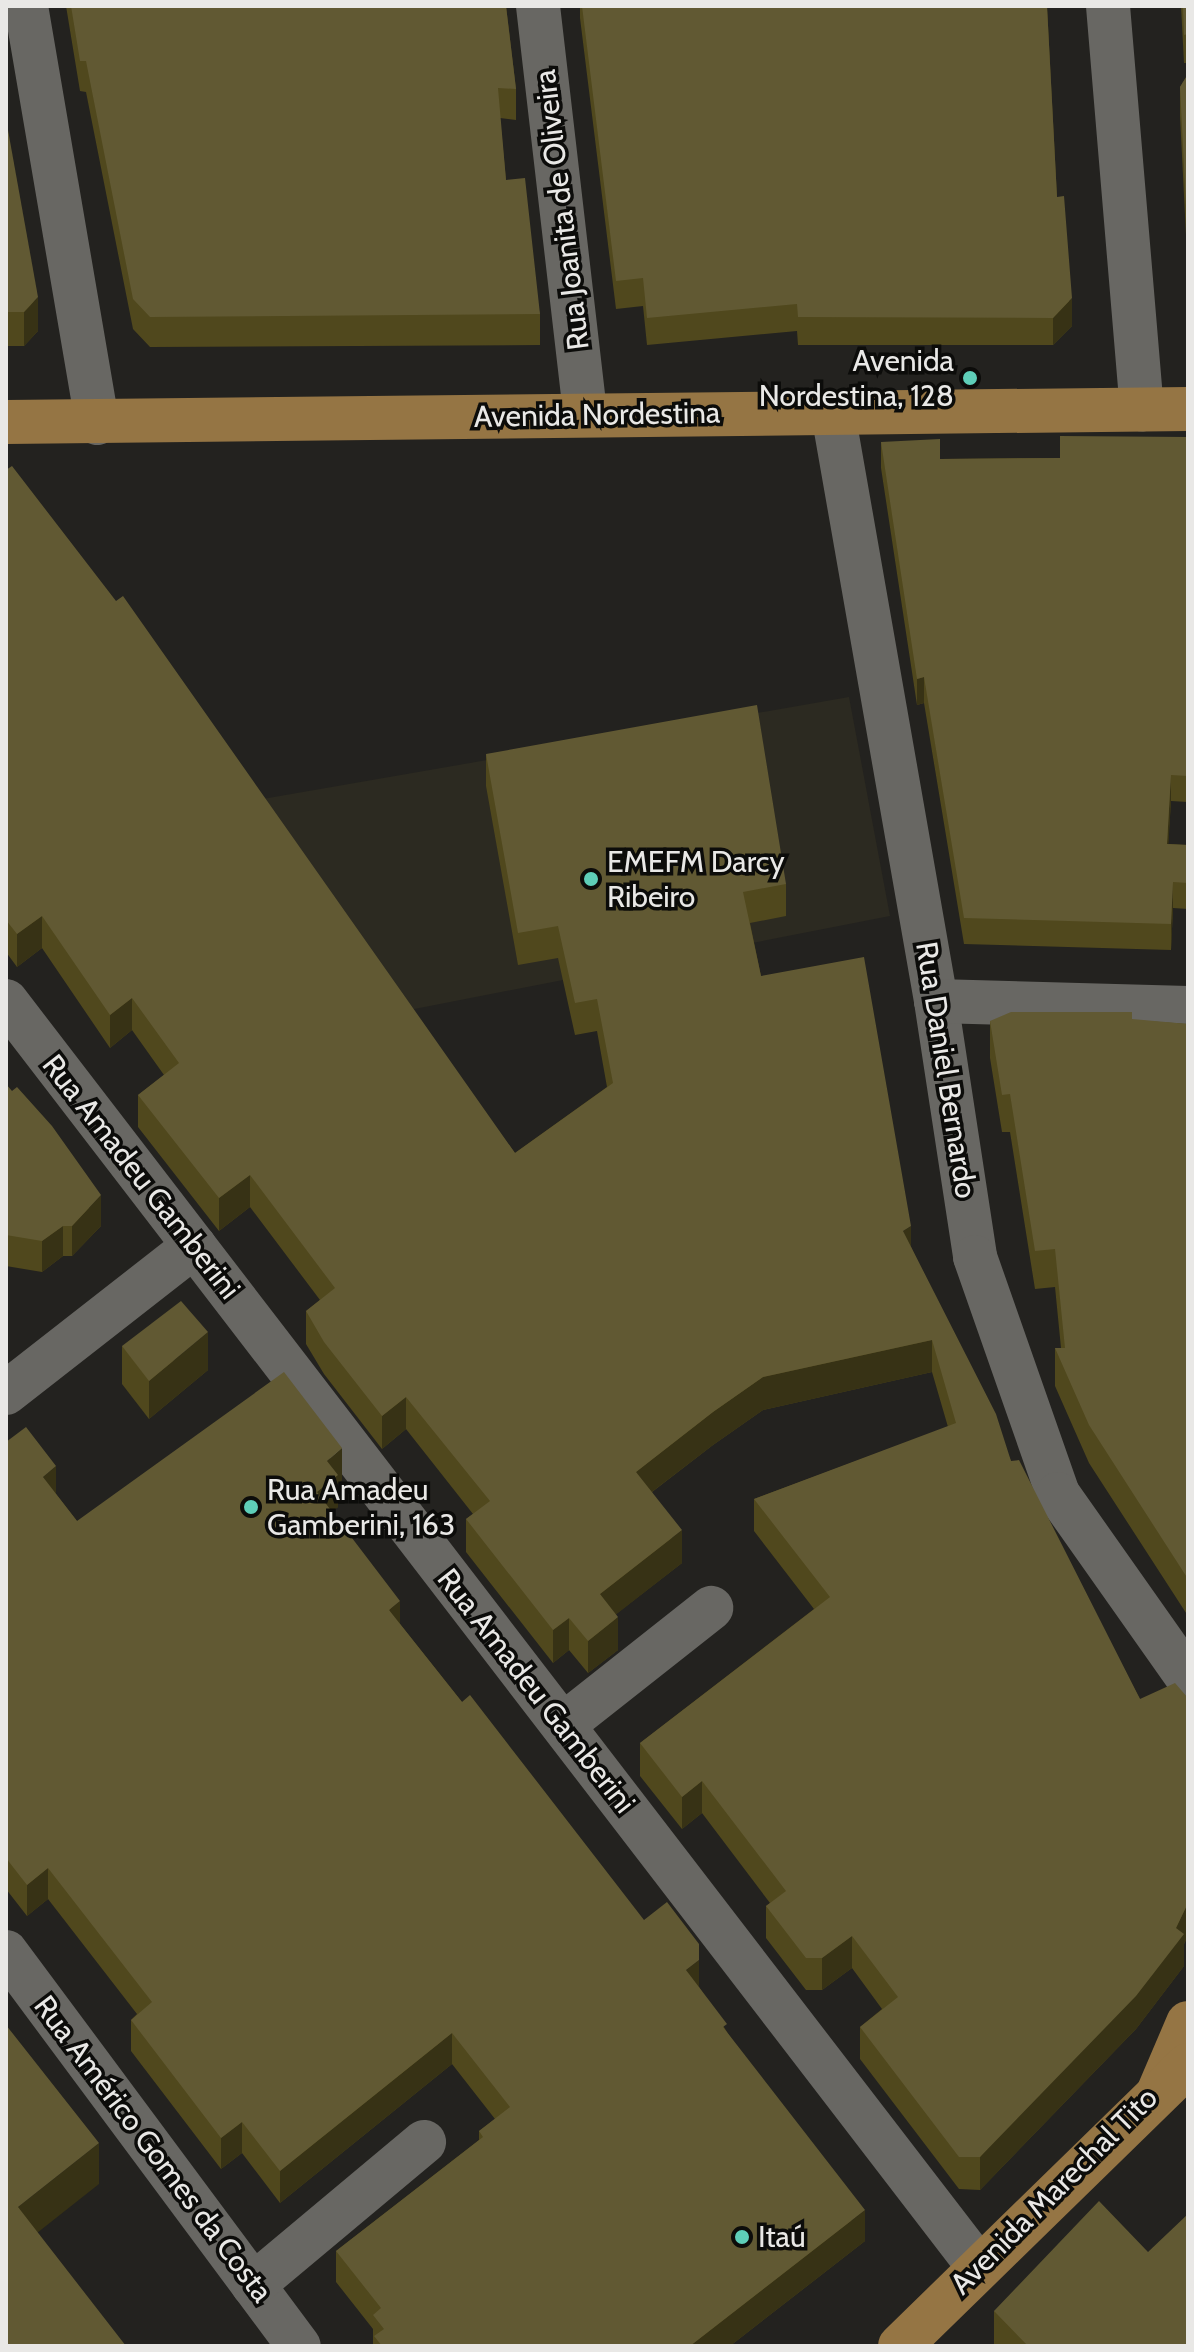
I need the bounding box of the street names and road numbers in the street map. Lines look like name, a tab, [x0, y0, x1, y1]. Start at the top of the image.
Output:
street label: Rua Joanita de Oliveira	[527, 68, 597, 352]
street label: Avenida Nordestina	[473, 395, 721, 435]
street label: Rua Daniel Bernardo	[908, 939, 984, 1201]
street label: Rua Amadeu Gamberini	[34, 1048, 248, 1306]
street label: Rua Amadeu Gamberini	[429, 1562, 643, 1820]
street label: Rua Américo Gomes da Costa	[26, 1989, 280, 2309]
street label: Avenida Marechal Tito	[943, 2080, 1165, 2302]

